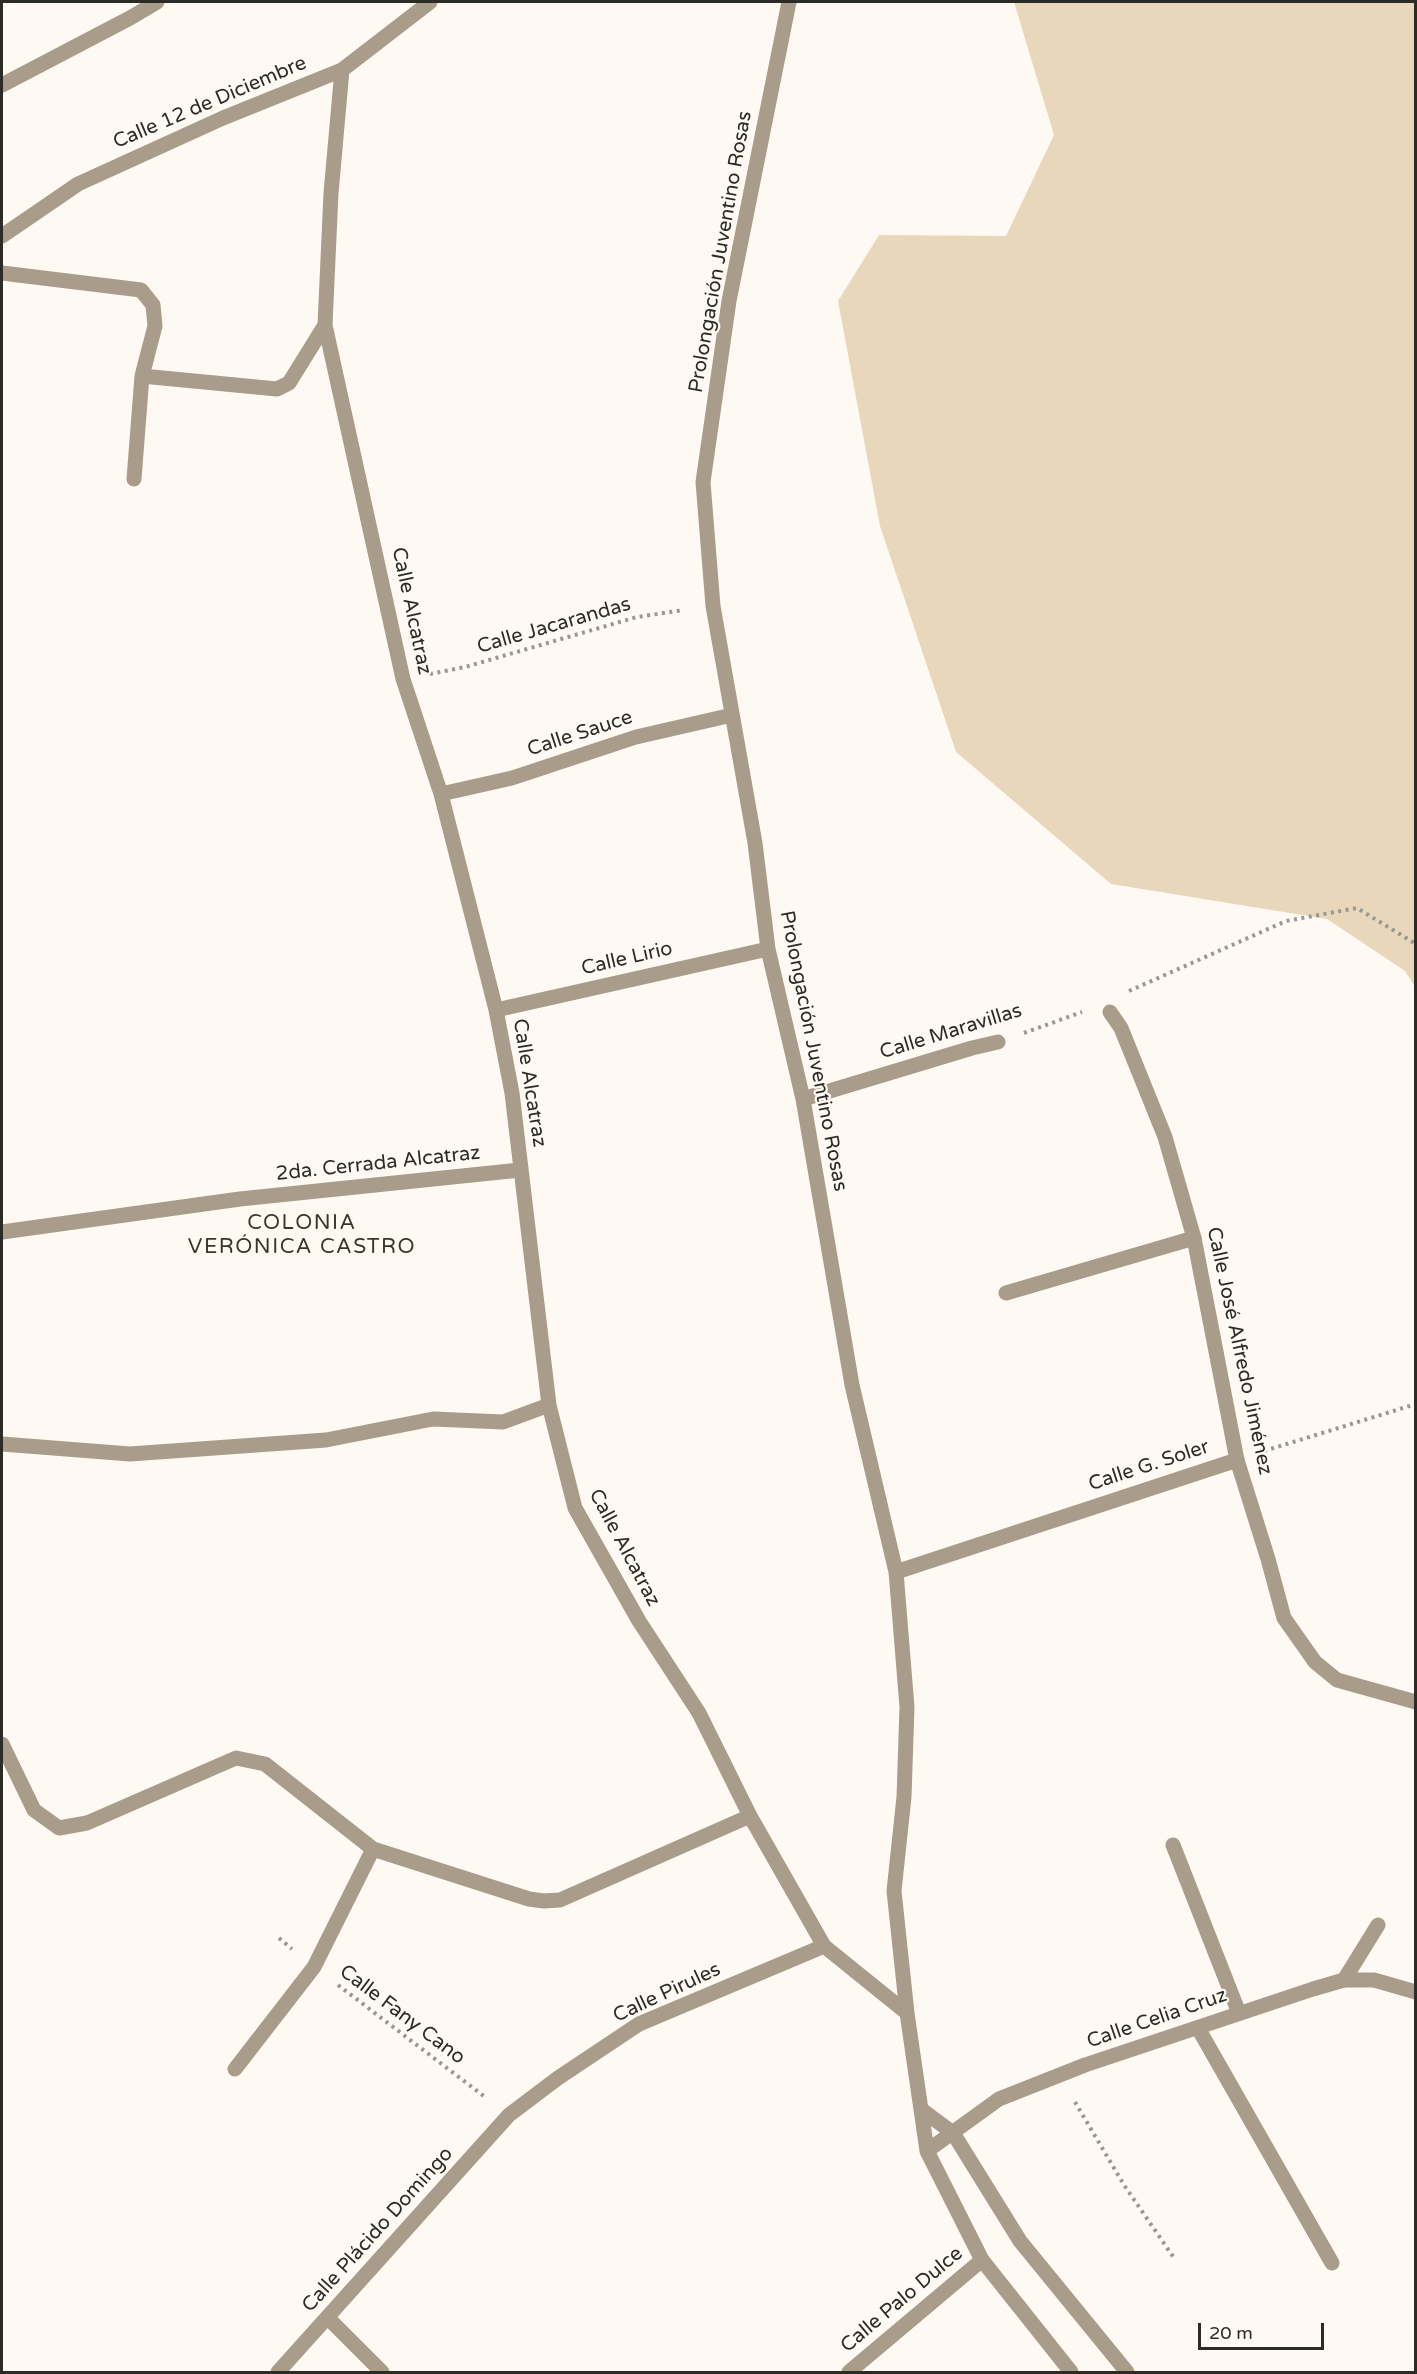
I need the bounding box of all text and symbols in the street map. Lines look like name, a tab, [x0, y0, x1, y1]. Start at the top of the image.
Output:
street label: Calle 12 de Diciembre	[110, 51, 310, 155]
street label: Prolongación Juventino Rosas	[684, 109, 758, 395]
street label: Calle Alcatraz	[386, 545, 436, 677]
street label: Calle Jacarandas	[474, 593, 634, 659]
street label: Calle Sauce	[524, 706, 636, 762]
street label: Prolongación Juventino Rosas	[774, 909, 852, 1193]
street label: Calle Lirio	[579, 937, 675, 981]
street label: Calle Maravillas	[877, 999, 1025, 1065]
street label: Calle Alcatraz	[507, 1017, 551, 1149]
street label: 2da. Cerrada Alcatraz	[275, 1141, 481, 1187]
district label: COLONIA VERÓNICA CASTRO	[188, 1210, 416, 1260]
street label: Calle José Alfredo Jiménez	[1201, 1225, 1277, 1477]
street label: Calle G. Soler	[1086, 1435, 1212, 1497]
street label: Calle Alcatraz	[583, 1485, 665, 1611]
street label: Calle Pirules	[610, 1958, 724, 2028]
street label: Calle Fany Cano	[335, 1960, 469, 2070]
street label: Calle Celia Cruz	[1084, 1984, 1230, 2054]
street label: Calle Plácido Domingo	[298, 2142, 458, 2318]
street label: Calle Palo Dulce	[836, 2242, 968, 2358]
scale bar	[1201, 2311, 1327, 2349]
text: 20 m	[1209, 2322, 1253, 2344]

